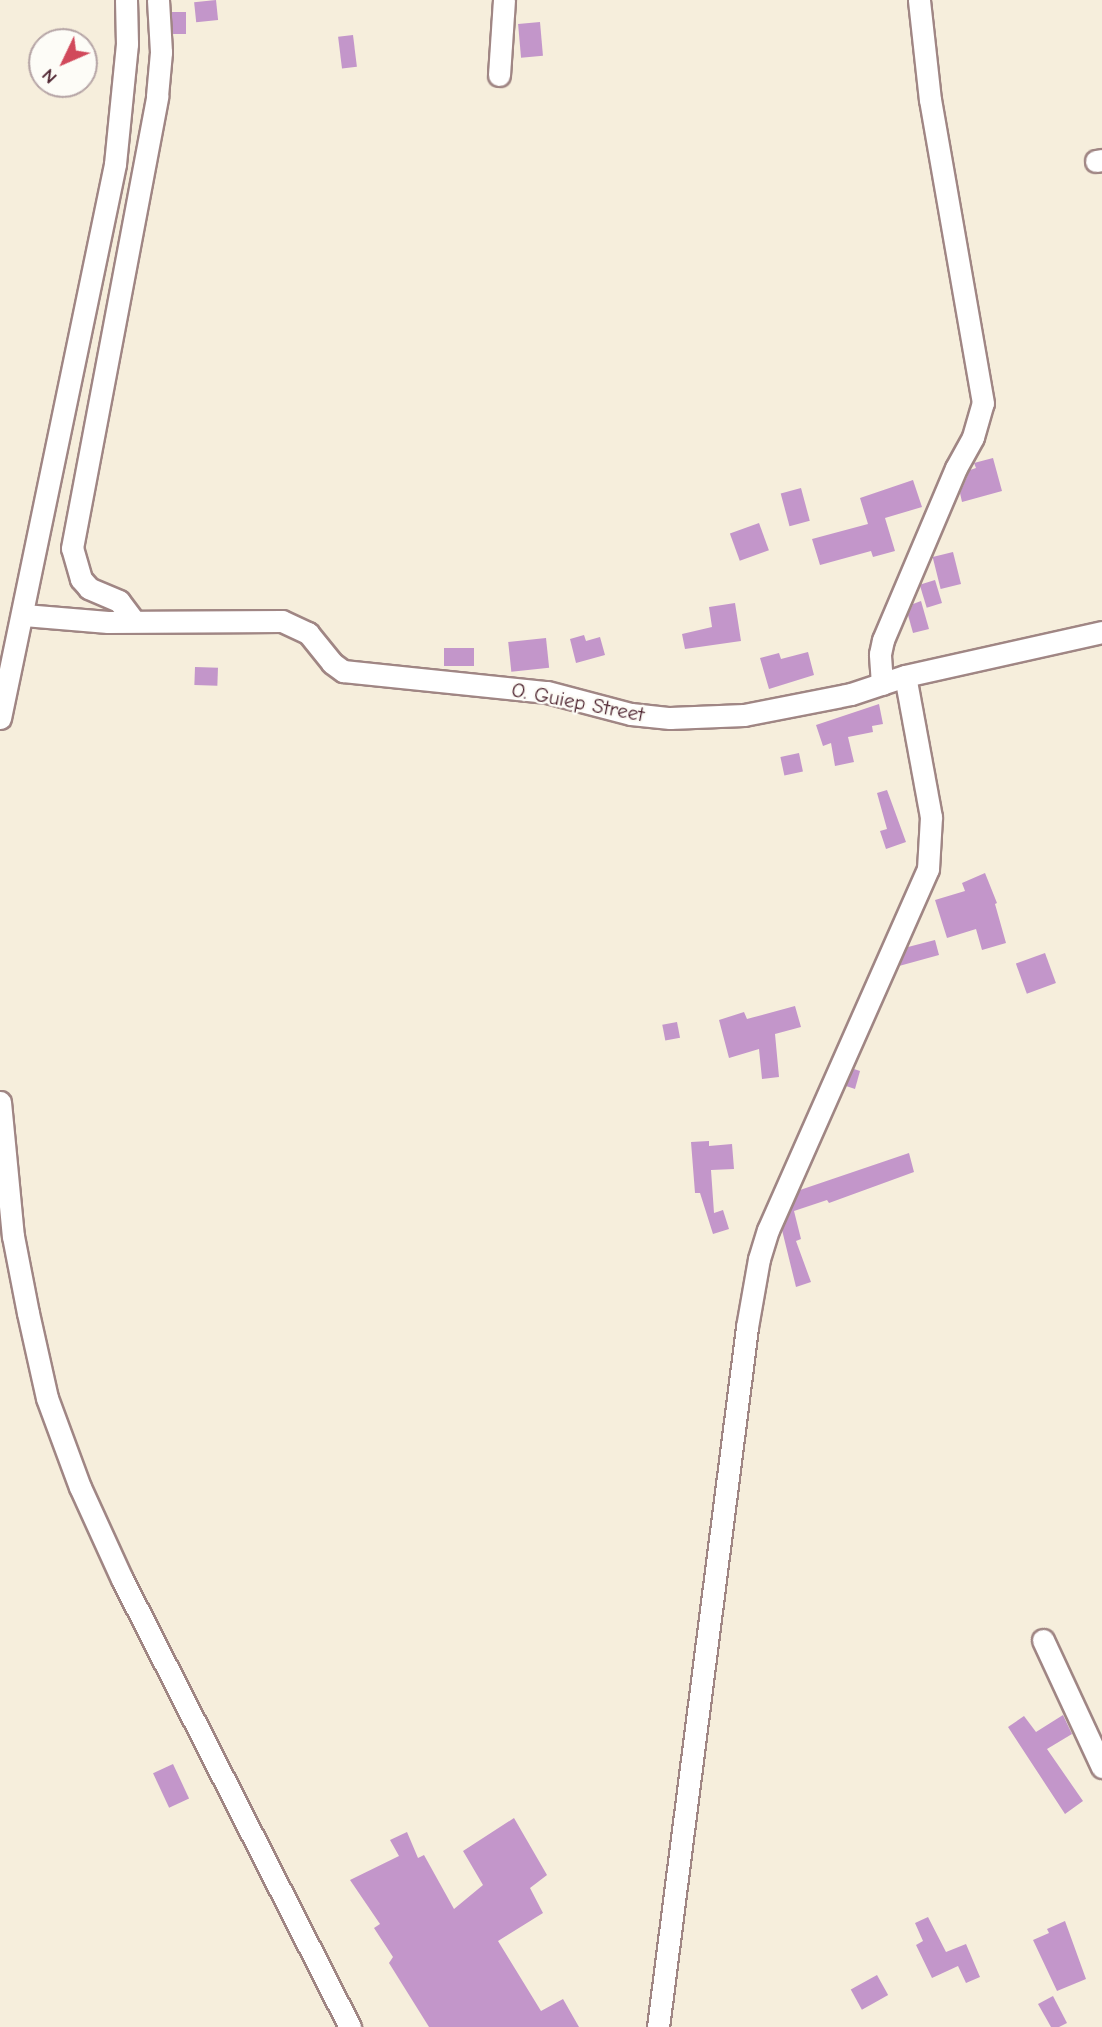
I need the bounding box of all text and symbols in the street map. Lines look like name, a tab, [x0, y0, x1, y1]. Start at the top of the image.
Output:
north arrow	[28, 28, 98, 98]
text: N	[37, 64, 62, 88]
street label: O. Guiep Street	[509, 677, 647, 727]

